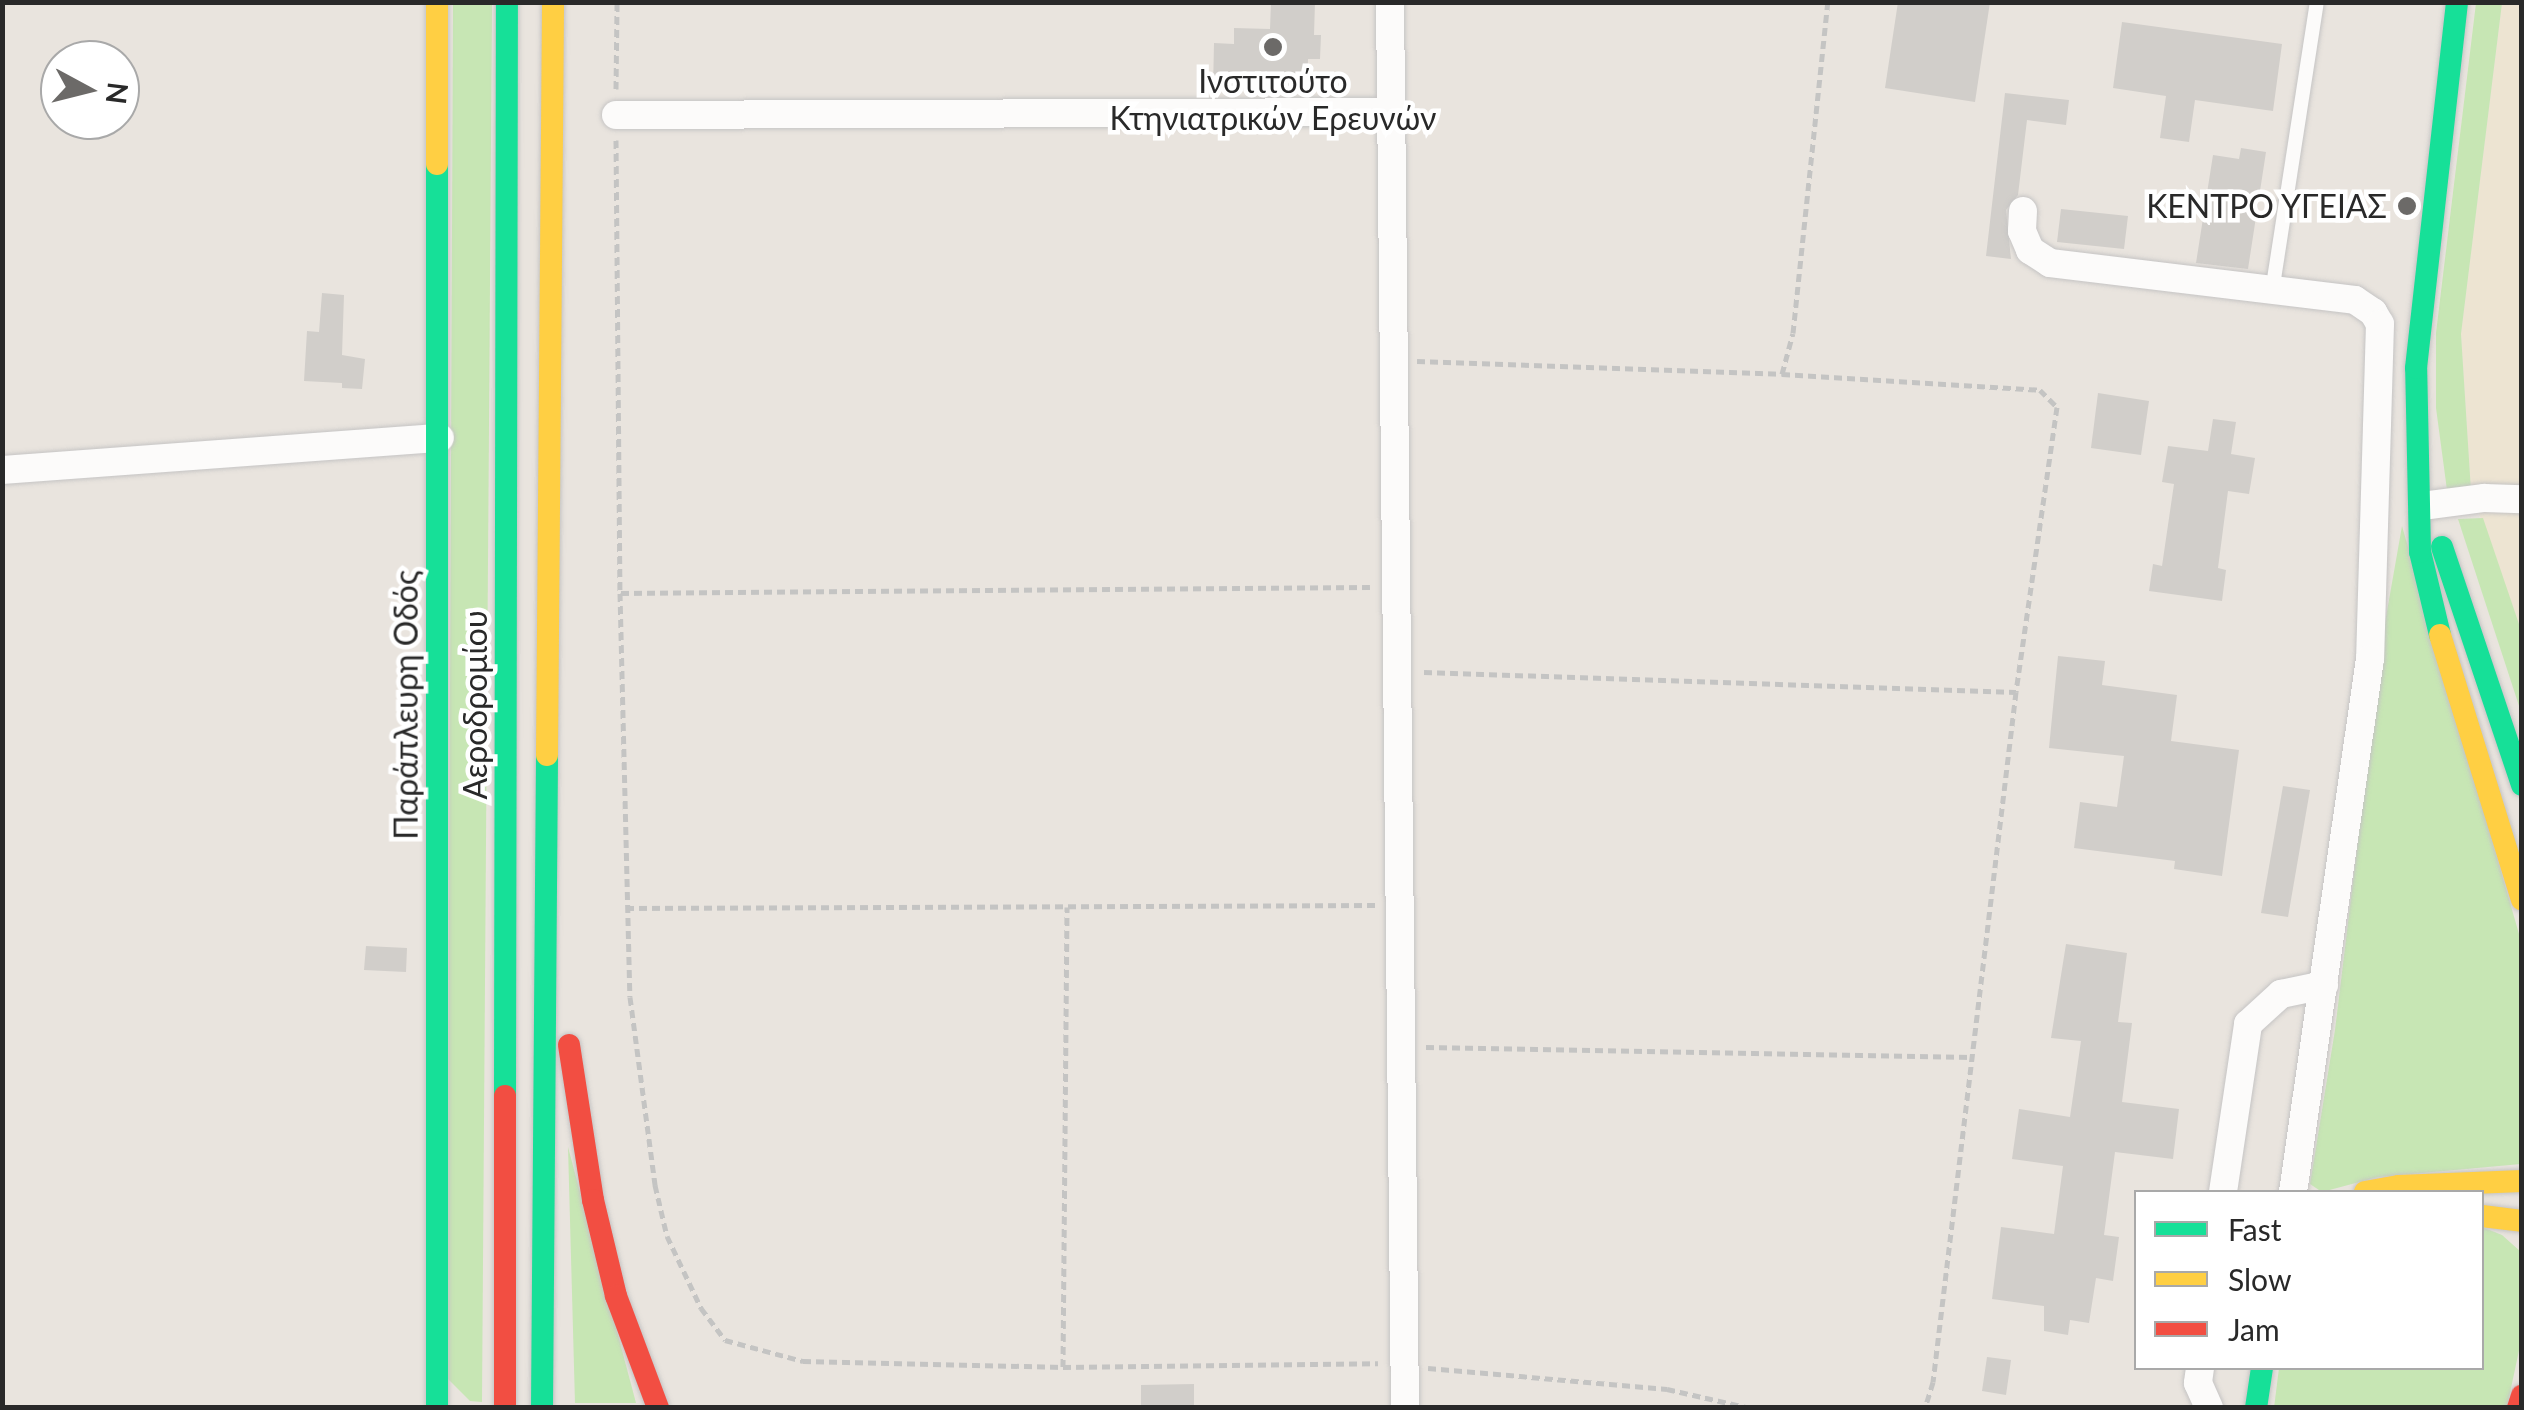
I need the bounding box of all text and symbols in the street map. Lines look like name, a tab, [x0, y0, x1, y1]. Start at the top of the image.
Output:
marker: Ινστιτούτο Κτηνιατρικών Ερευνών	[1262, 36, 1284, 58]
north arrow	[40, 40, 140, 140]
place label: Ινστιτούτο Κτηνιατρικών Ερευνών	[1110, 63, 1436, 138]
text: N	[100, 81, 136, 106]
place label: ΚΕΝΤΡΟ ΥΓΕΙΑΣ	[2145, 187, 2387, 225]
marker: ΚΕΝΤΡΟ ΥΓΕΙΑΣ	[2396, 195, 2418, 217]
street label: Παράπλευρη Οδός	[387, 570, 425, 840]
street label: Αεροδρομίου	[456, 610, 494, 800]
legend	[2134, 1190, 2484, 1370]
text: Fast	[2228, 1211, 2282, 1247]
text: Slow	[2228, 1261, 2291, 1297]
text: Jam	[2228, 1311, 2280, 1347]

